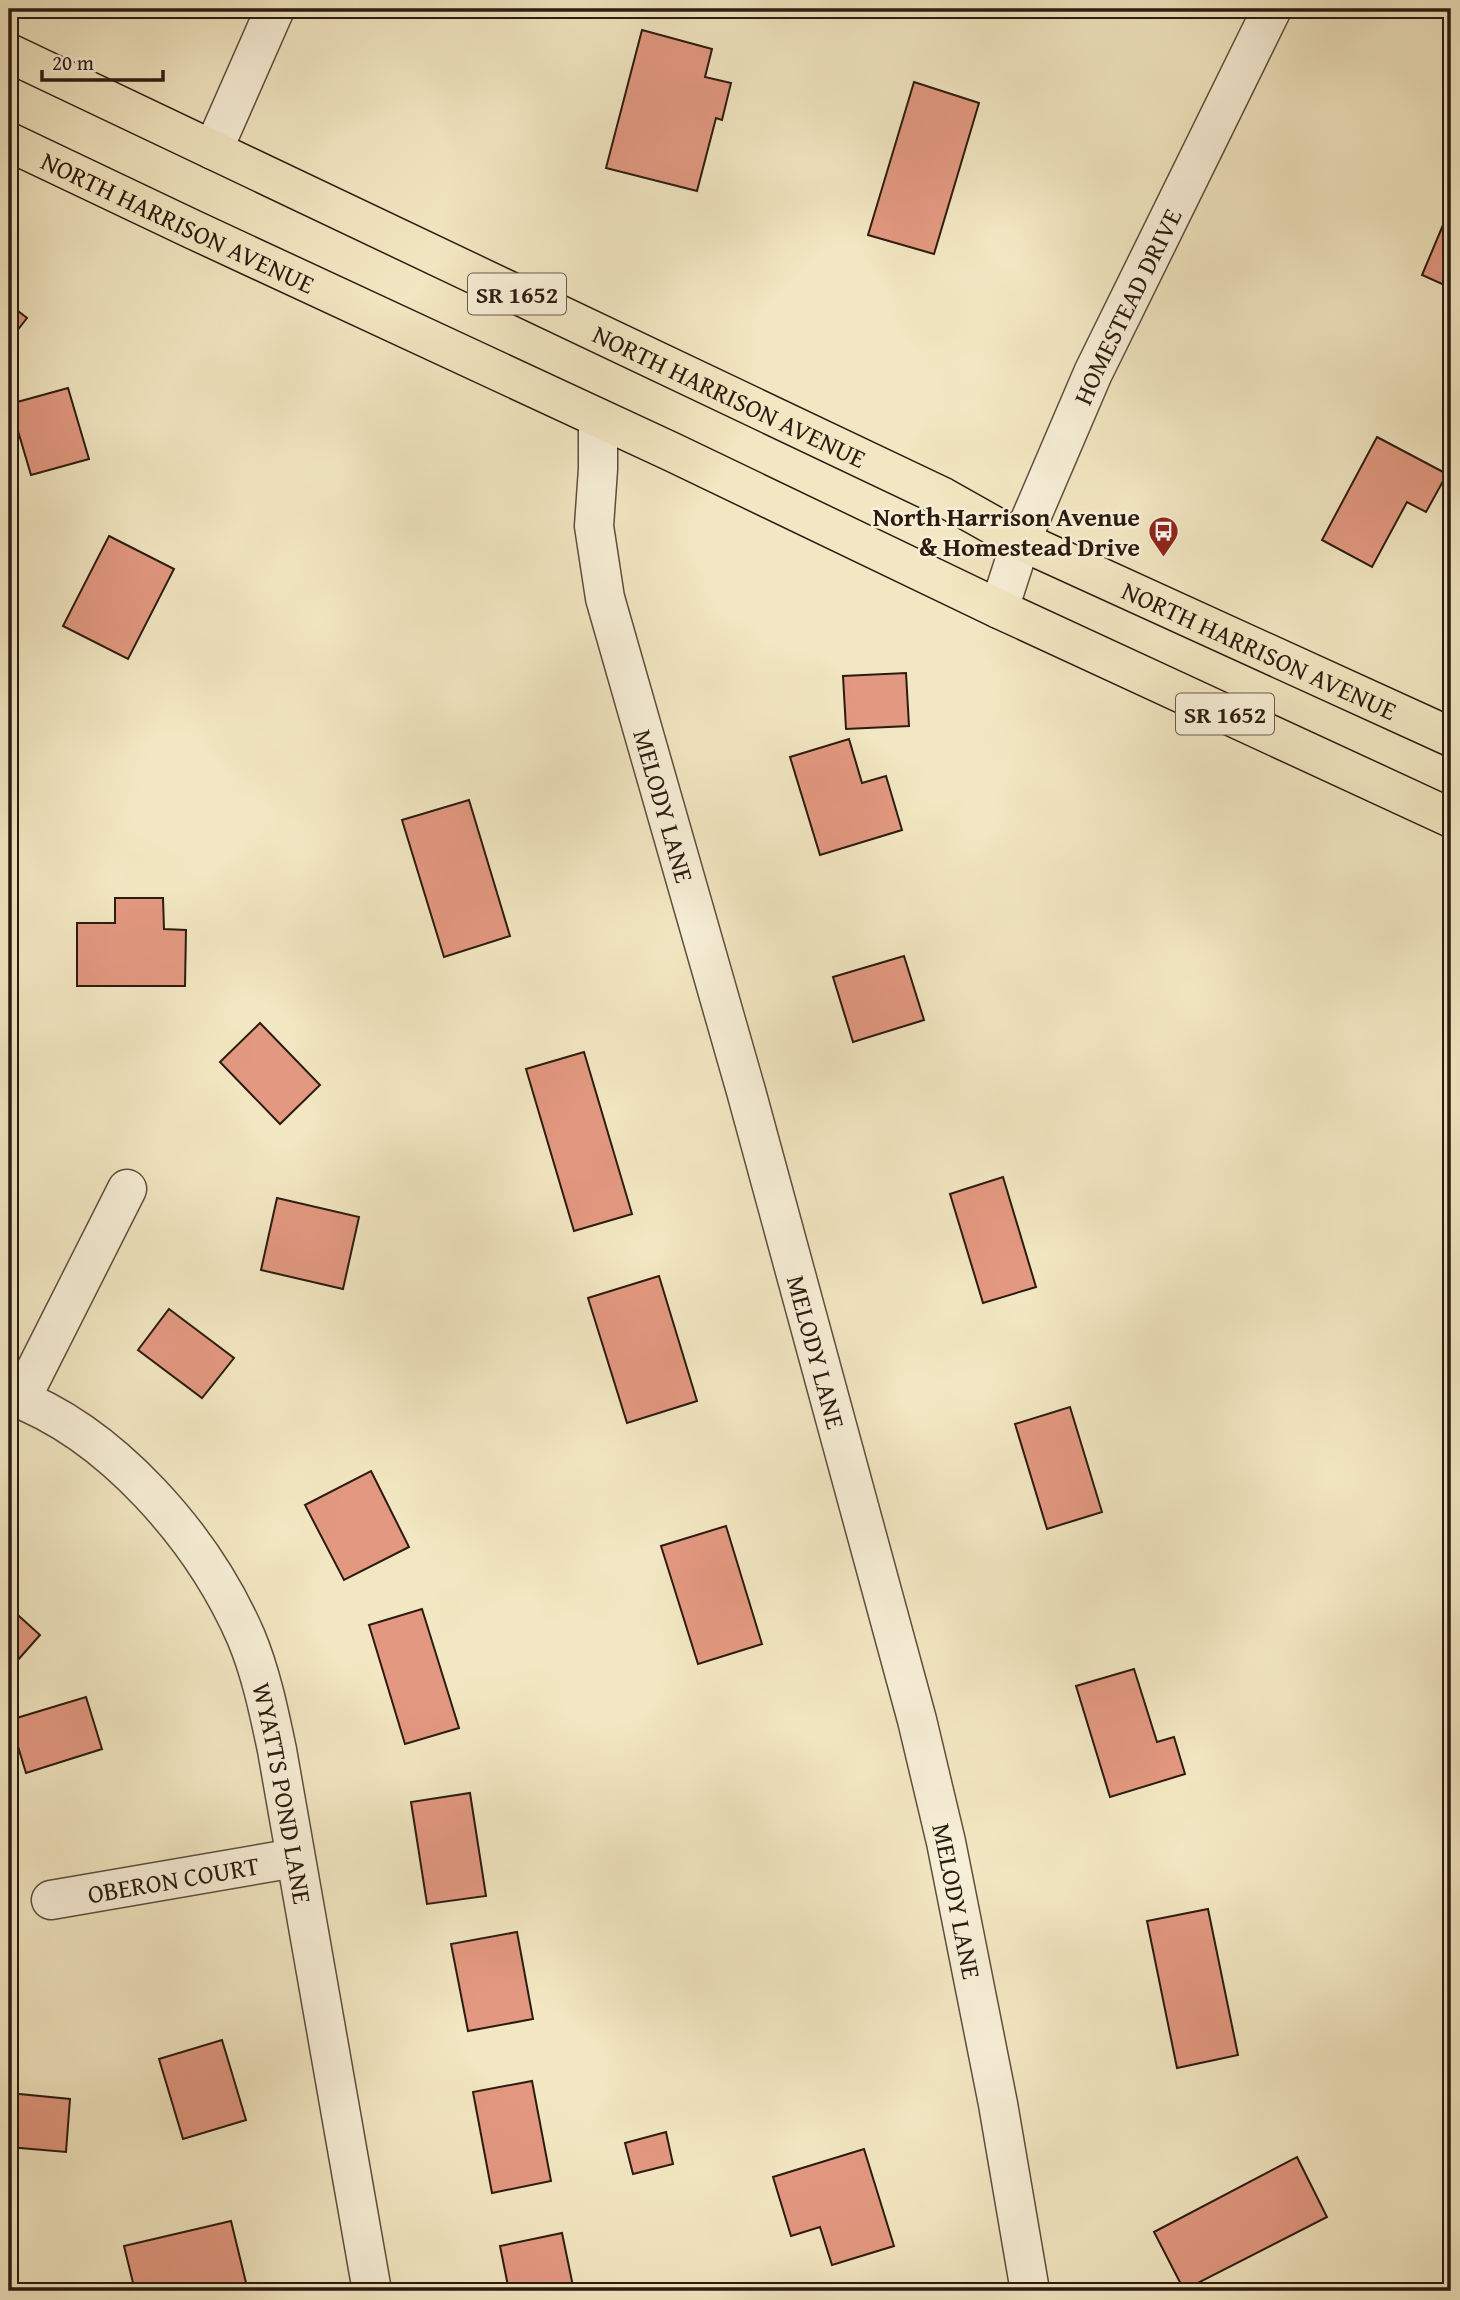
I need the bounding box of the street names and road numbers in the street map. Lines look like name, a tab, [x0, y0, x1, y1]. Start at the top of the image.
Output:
street label: NORTH HARRISON AVENUE	[35, 141, 321, 303]
street label: HOMESTEAD DRIVE	[1062, 201, 1191, 410]
road number: SR 1652	[468, 274, 566, 314]
street label: NORTH HARRISON AVENUE	[587, 314, 873, 477]
street label: NORTH HARRISON AVENUE	[1116, 570, 1403, 729]
road number: SR 1652	[1176, 694, 1274, 734]
street label: MELODY LANE	[624, 724, 705, 887]
street label: MELODY LANE	[777, 1270, 856, 1433]
street label: WYATTS POND LANE	[243, 1678, 323, 1907]
street label: MELODY LANE	[923, 1819, 992, 1982]
street label: OBERON COURT	[84, 1845, 262, 1913]

